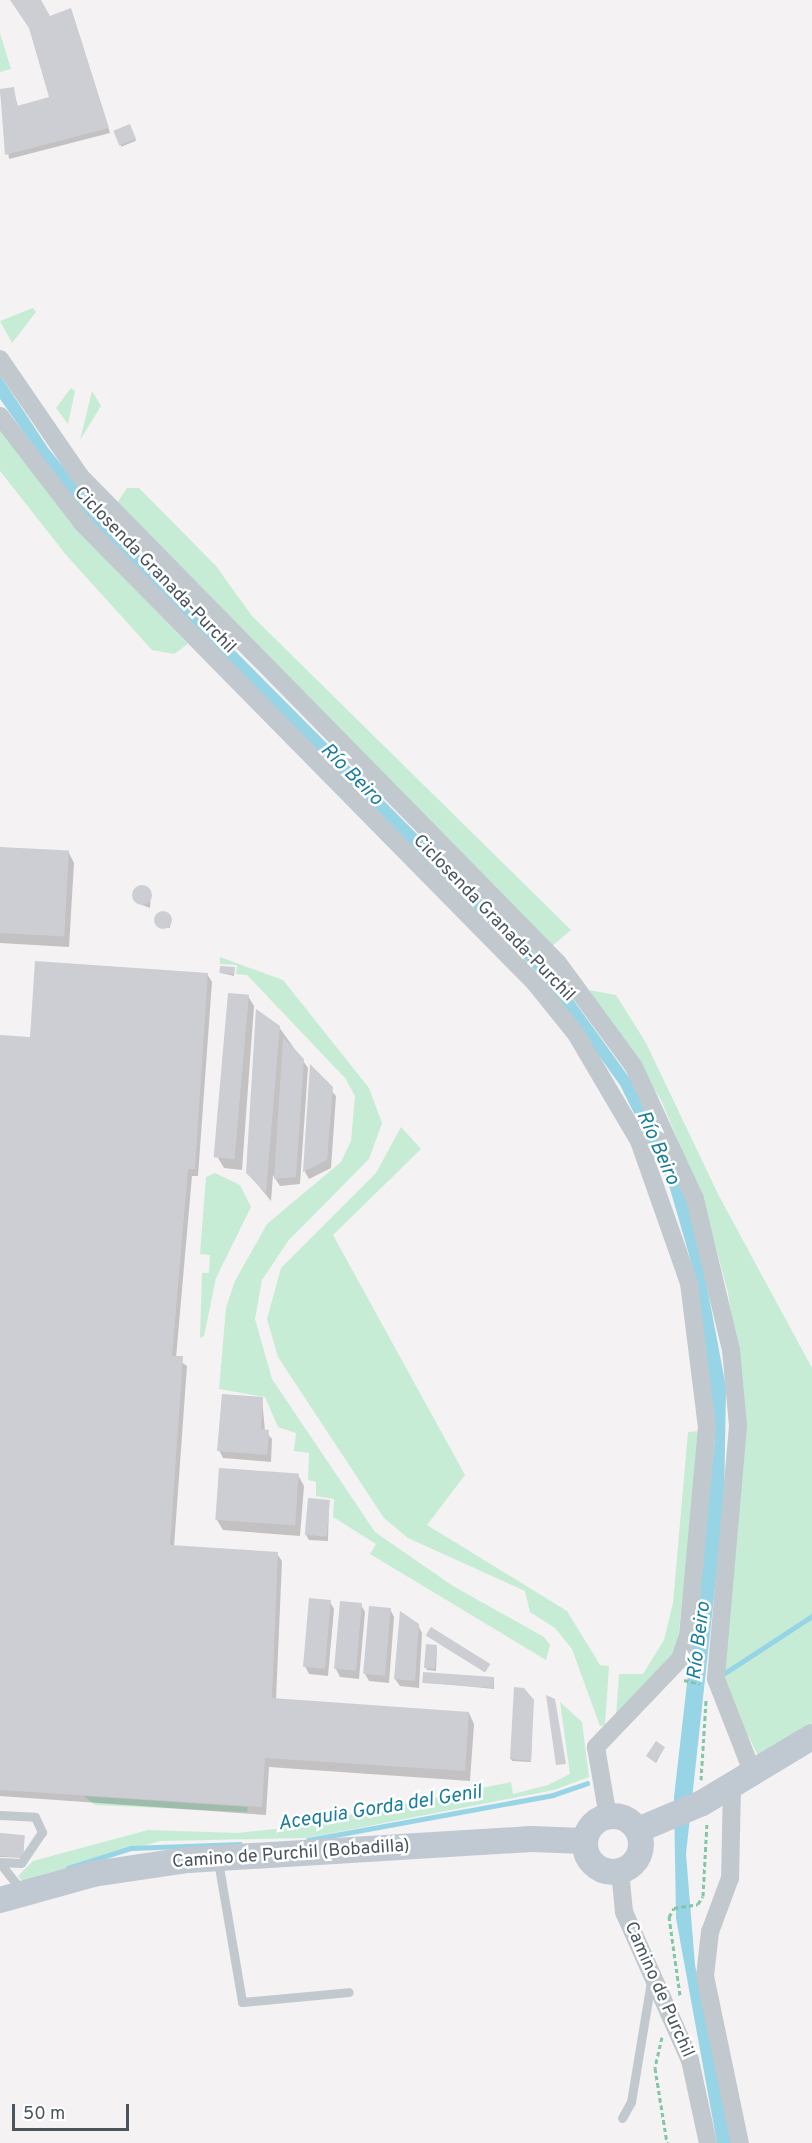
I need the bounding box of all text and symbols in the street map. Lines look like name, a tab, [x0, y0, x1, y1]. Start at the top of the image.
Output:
street label: Ciclosenda Granada-Purchil	[69, 483, 239, 659]
water label: Río Beiro	[315, 739, 387, 811]
street label: Ciclosenda Granada-Purchil	[408, 831, 578, 1007]
water label: Río Beiro	[630, 1107, 684, 1189]
water label: Río Beiro	[683, 1601, 717, 1681]
water label: Acequia Gorda del Genil	[276, 1781, 484, 1837]
street label: Camino de Purchil (Bobadilla)	[172, 1836, 410, 1874]
street label: Camino de Purchil	[618, 1919, 698, 2061]
scale bar	[15, 2092, 132, 2130]
text: 50 m	[23, 2103, 65, 2126]

